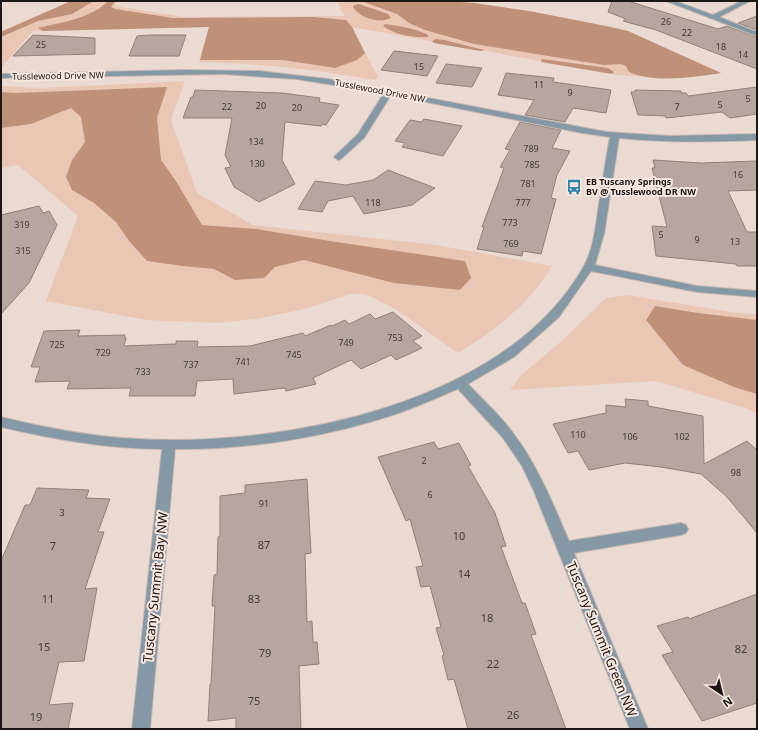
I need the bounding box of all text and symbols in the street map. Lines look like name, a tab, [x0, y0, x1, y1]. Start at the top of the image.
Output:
house number: 26	[661, 15, 671, 28]
house number: 22	[682, 26, 692, 39]
house number: 25	[36, 38, 46, 51]
house number: 18	[716, 40, 726, 53]
house number: 14	[738, 48, 748, 61]
house number: 15	[414, 60, 424, 73]
street label: Tusslewood Drive NW	[12, 68, 105, 83]
street label: Tusslewood Drive NW	[334, 75, 427, 106]
house number: 11	[534, 78, 544, 91]
house number: 9	[567, 86, 573, 99]
house number: 5	[745, 92, 751, 105]
house number: 5	[717, 98, 723, 111]
house number: 20	[256, 99, 266, 112]
house number: 22	[222, 100, 232, 113]
house number: 7	[674, 100, 680, 113]
house number: 20	[292, 101, 302, 114]
house number: 134	[248, 135, 264, 148]
house number: 789	[523, 142, 539, 155]
house number: 130	[249, 157, 265, 170]
house number: 785	[524, 158, 540, 171]
house number: 16	[733, 168, 743, 181]
place label: EB Tuscany Springs BV @ Tusslewood DR NW	[586, 175, 696, 198]
house number: 781	[520, 177, 536, 190]
bus stop icon: EB Tuscany Springs BV @ Tusslewood DR NW	[565, 178, 583, 196]
house number: 118	[365, 196, 381, 209]
house number: 777	[515, 196, 531, 209]
house number: 773	[502, 216, 518, 229]
house number: 319	[14, 218, 30, 231]
house number: 5	[658, 228, 664, 241]
house number: 9	[694, 233, 700, 246]
house number: 13	[730, 235, 740, 248]
house number: 769	[503, 237, 519, 250]
house number: 315	[15, 244, 31, 257]
house number: 753	[387, 331, 403, 344]
house number: 749	[338, 336, 354, 349]
house number: 725	[49, 338, 65, 351]
house number: 729	[95, 346, 111, 359]
house number: 745	[286, 348, 302, 361]
house number: 741	[235, 355, 251, 368]
house number: 737	[183, 358, 199, 371]
house number: 733	[135, 365, 151, 378]
house number: 110	[570, 428, 586, 441]
house number: 106	[622, 430, 638, 443]
house number: 102	[674, 430, 690, 443]
house number: 2	[421, 454, 427, 467]
house number: 98	[731, 466, 741, 479]
house number: 6	[427, 488, 433, 501]
house number: 91	[259, 497, 269, 510]
house number: 3	[59, 506, 65, 519]
street label: Tuscany Summit Bay NW	[138, 511, 172, 663]
house number: 10	[453, 528, 465, 543]
house number: 87	[258, 537, 270, 552]
house number: 7	[50, 538, 56, 553]
street label: Tuscany Summit Green NW	[563, 559, 641, 719]
house number: 14	[458, 566, 471, 581]
house number: 11	[42, 591, 54, 606]
house number: 83	[248, 591, 260, 606]
house number: 18	[481, 610, 493, 625]
house number: 15	[38, 639, 50, 654]
house number: 82	[735, 641, 747, 656]
house number: 79	[259, 645, 271, 660]
house number: 22	[487, 656, 499, 671]
north arrow	[702, 674, 742, 714]
house number: 75	[248, 693, 260, 708]
text: N	[720, 694, 736, 711]
house number: 26	[507, 707, 519, 722]
house number: 19	[30, 709, 42, 724]

